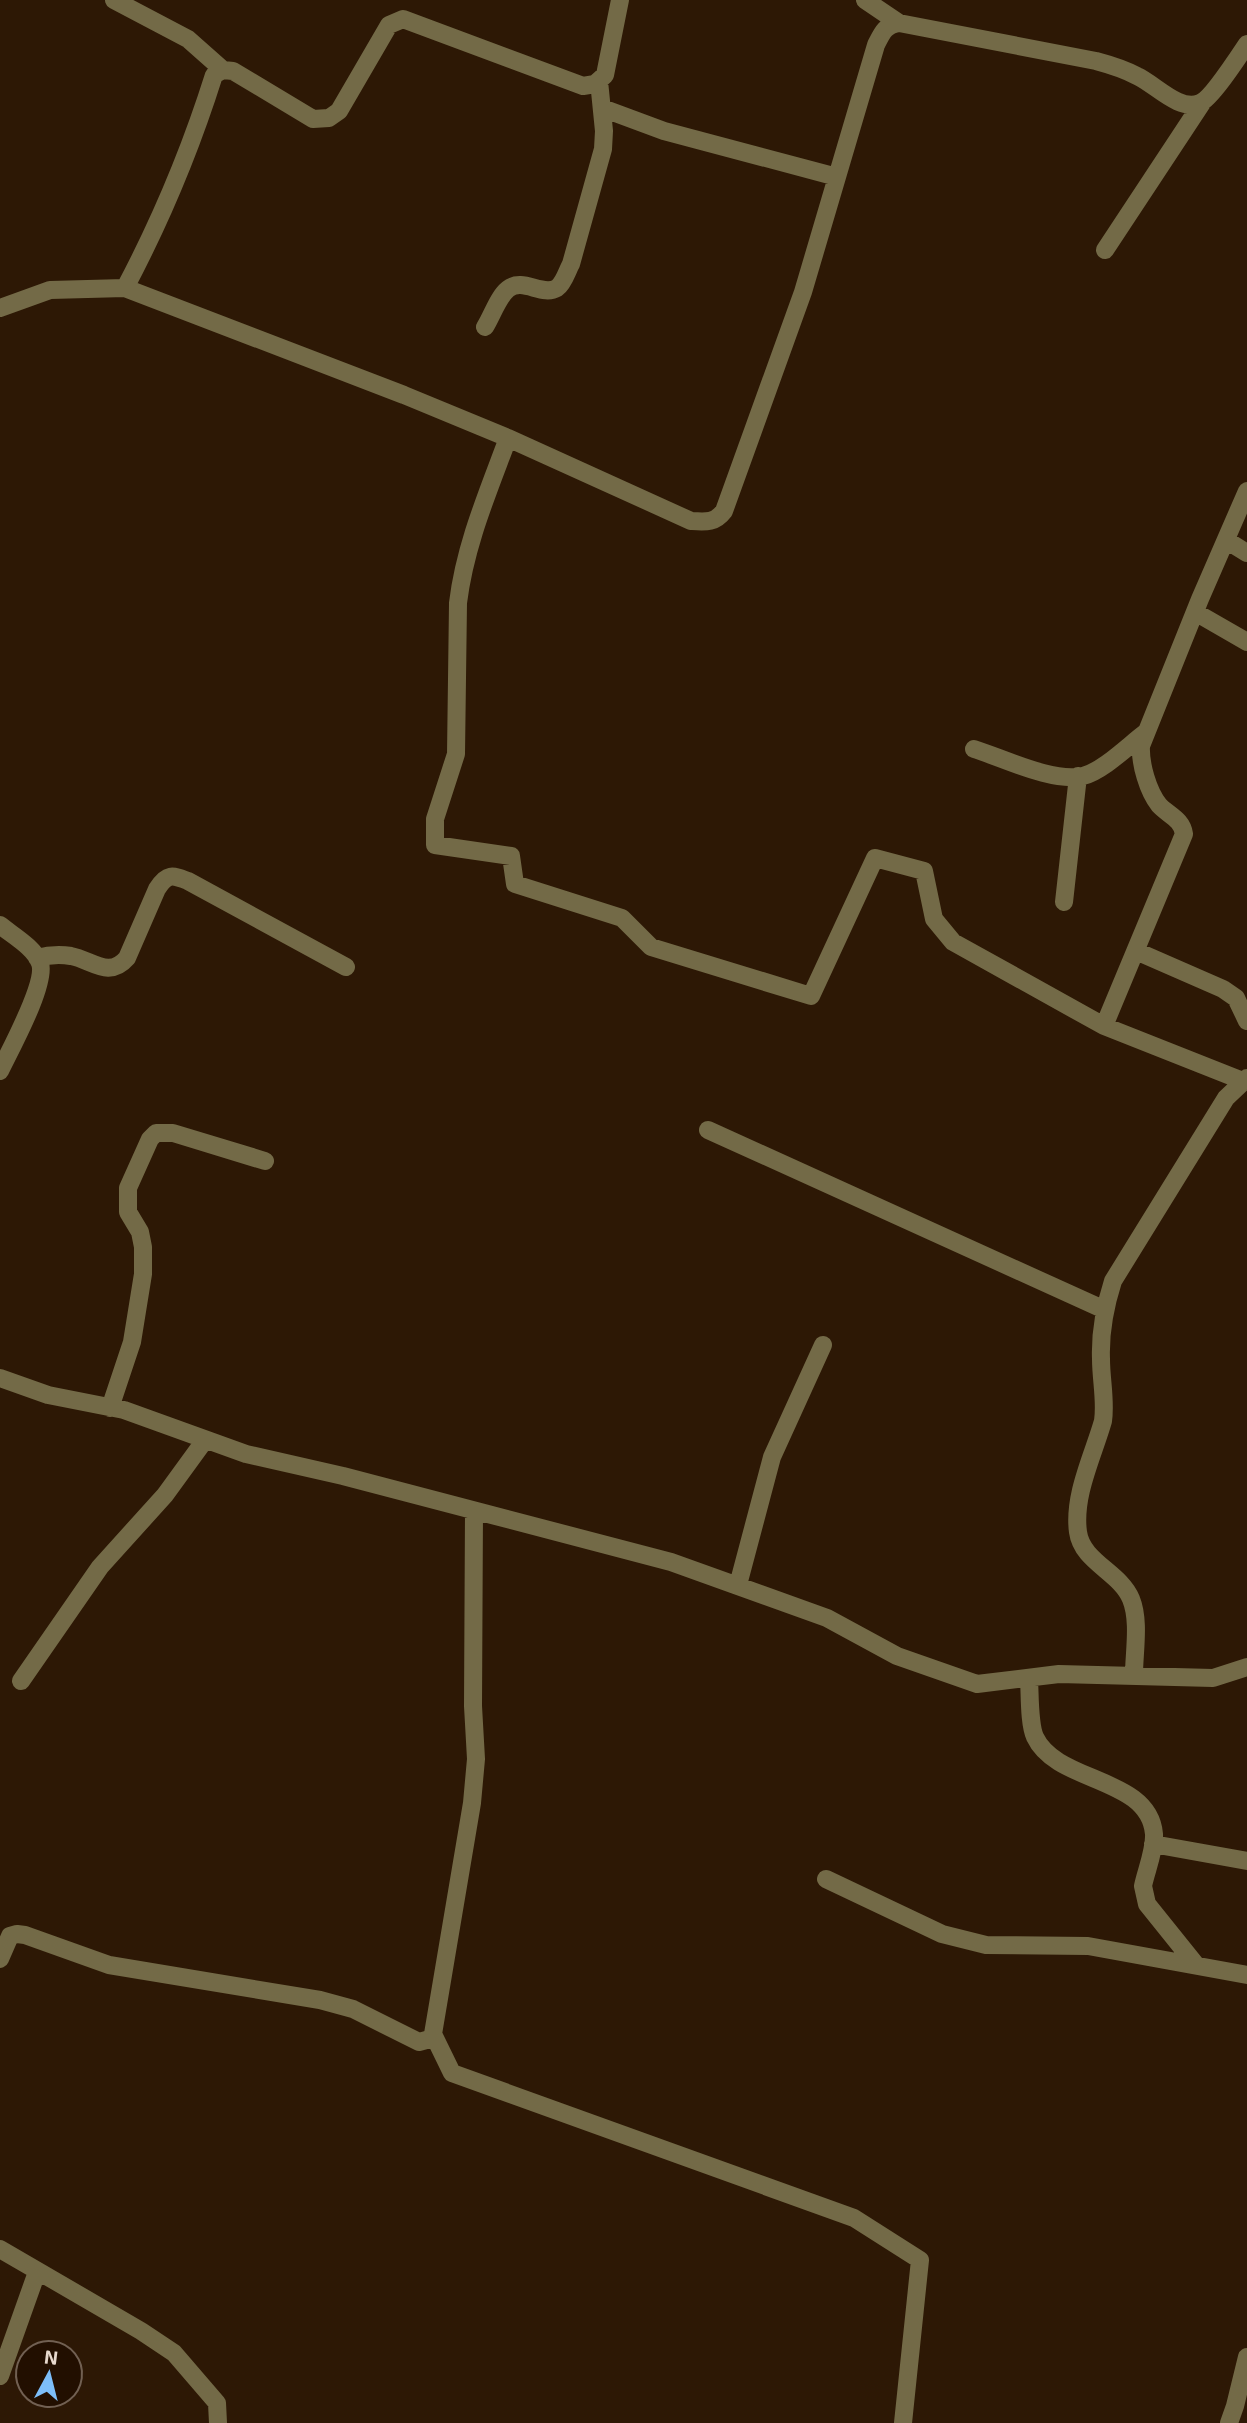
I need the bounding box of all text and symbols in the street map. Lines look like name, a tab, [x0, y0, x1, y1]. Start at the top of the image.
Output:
north arrow	[14, 2339, 84, 2409]
text: N	[43, 2344, 59, 2369]

